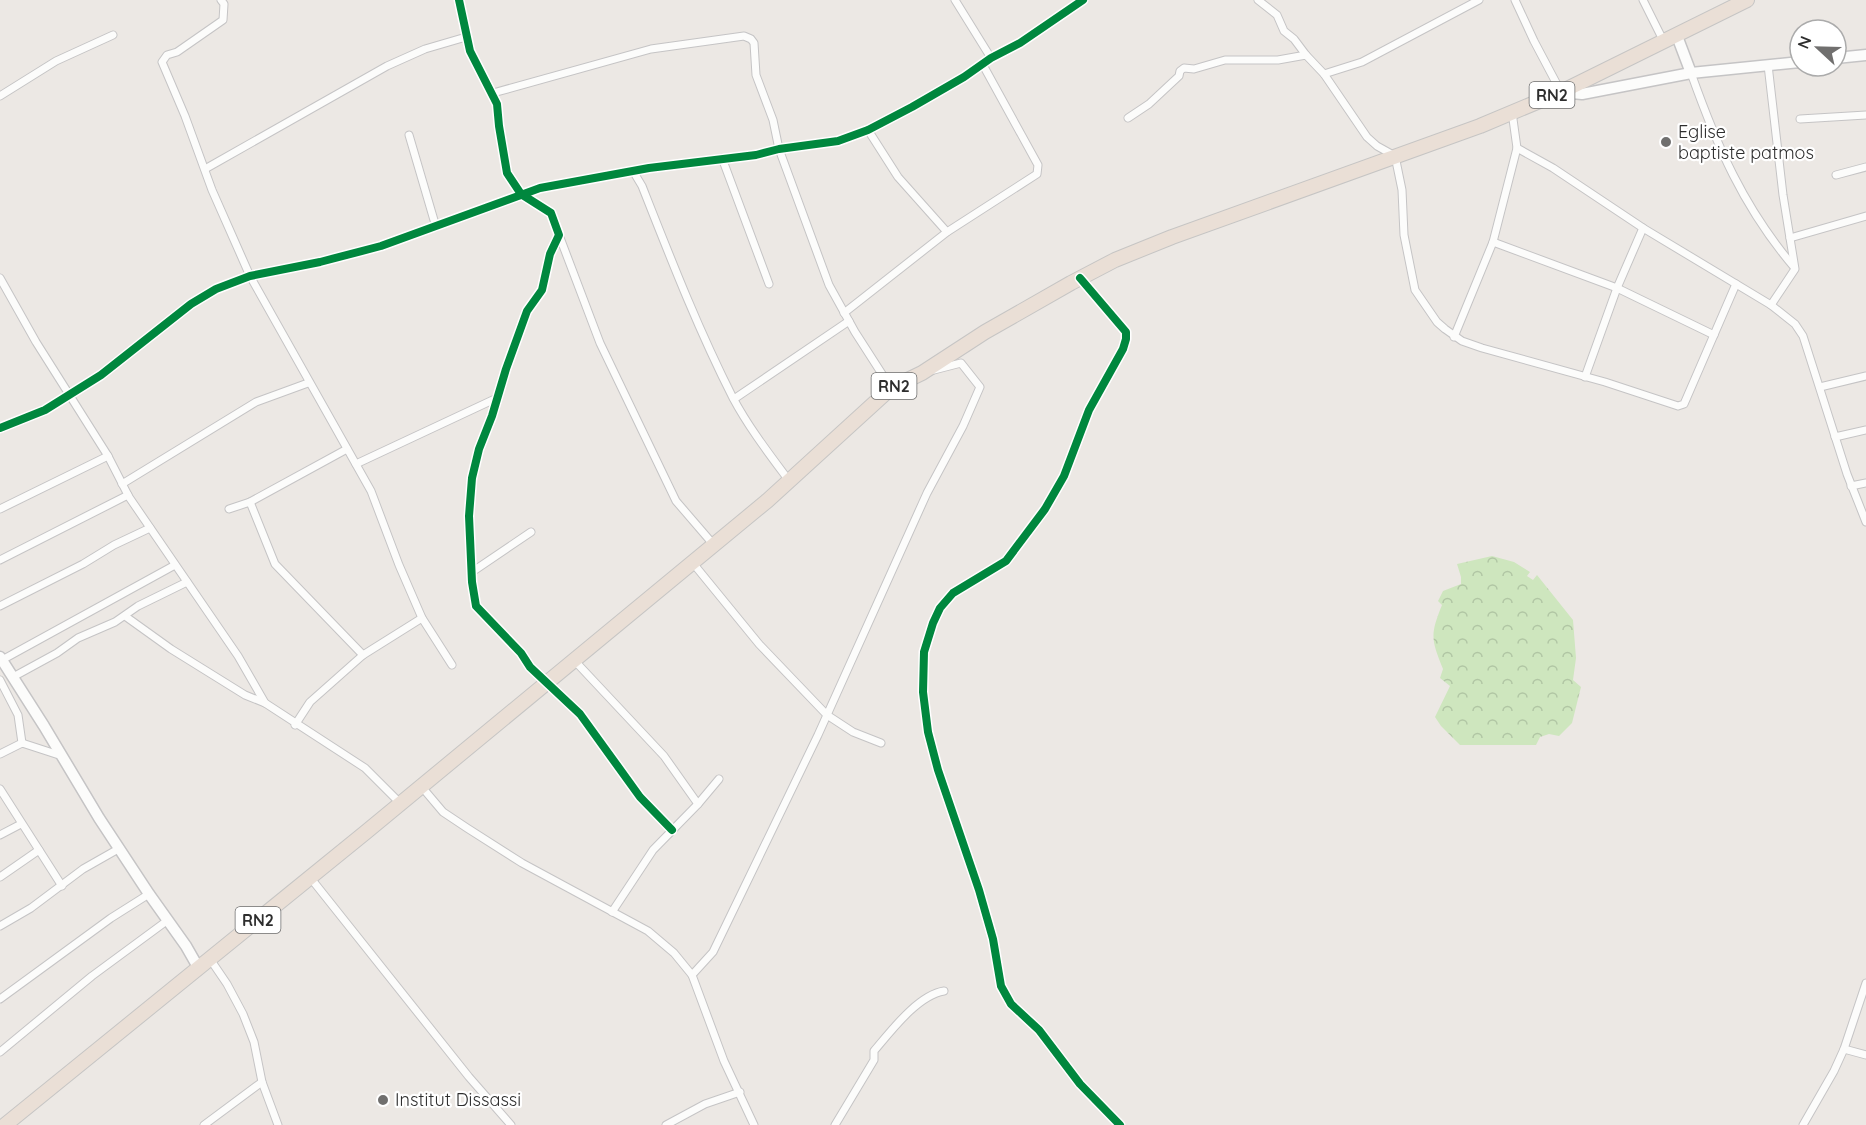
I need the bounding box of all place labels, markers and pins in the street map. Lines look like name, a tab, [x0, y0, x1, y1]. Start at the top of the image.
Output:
place label: Eglise baptiste patmos	[1678, 120, 1814, 164]
marker: Eglise baptiste patmos	[1659, 135, 1673, 149]
place label: Institut Dissassi	[395, 1088, 521, 1111]
marker: Institut Dissassi	[376, 1093, 390, 1107]

